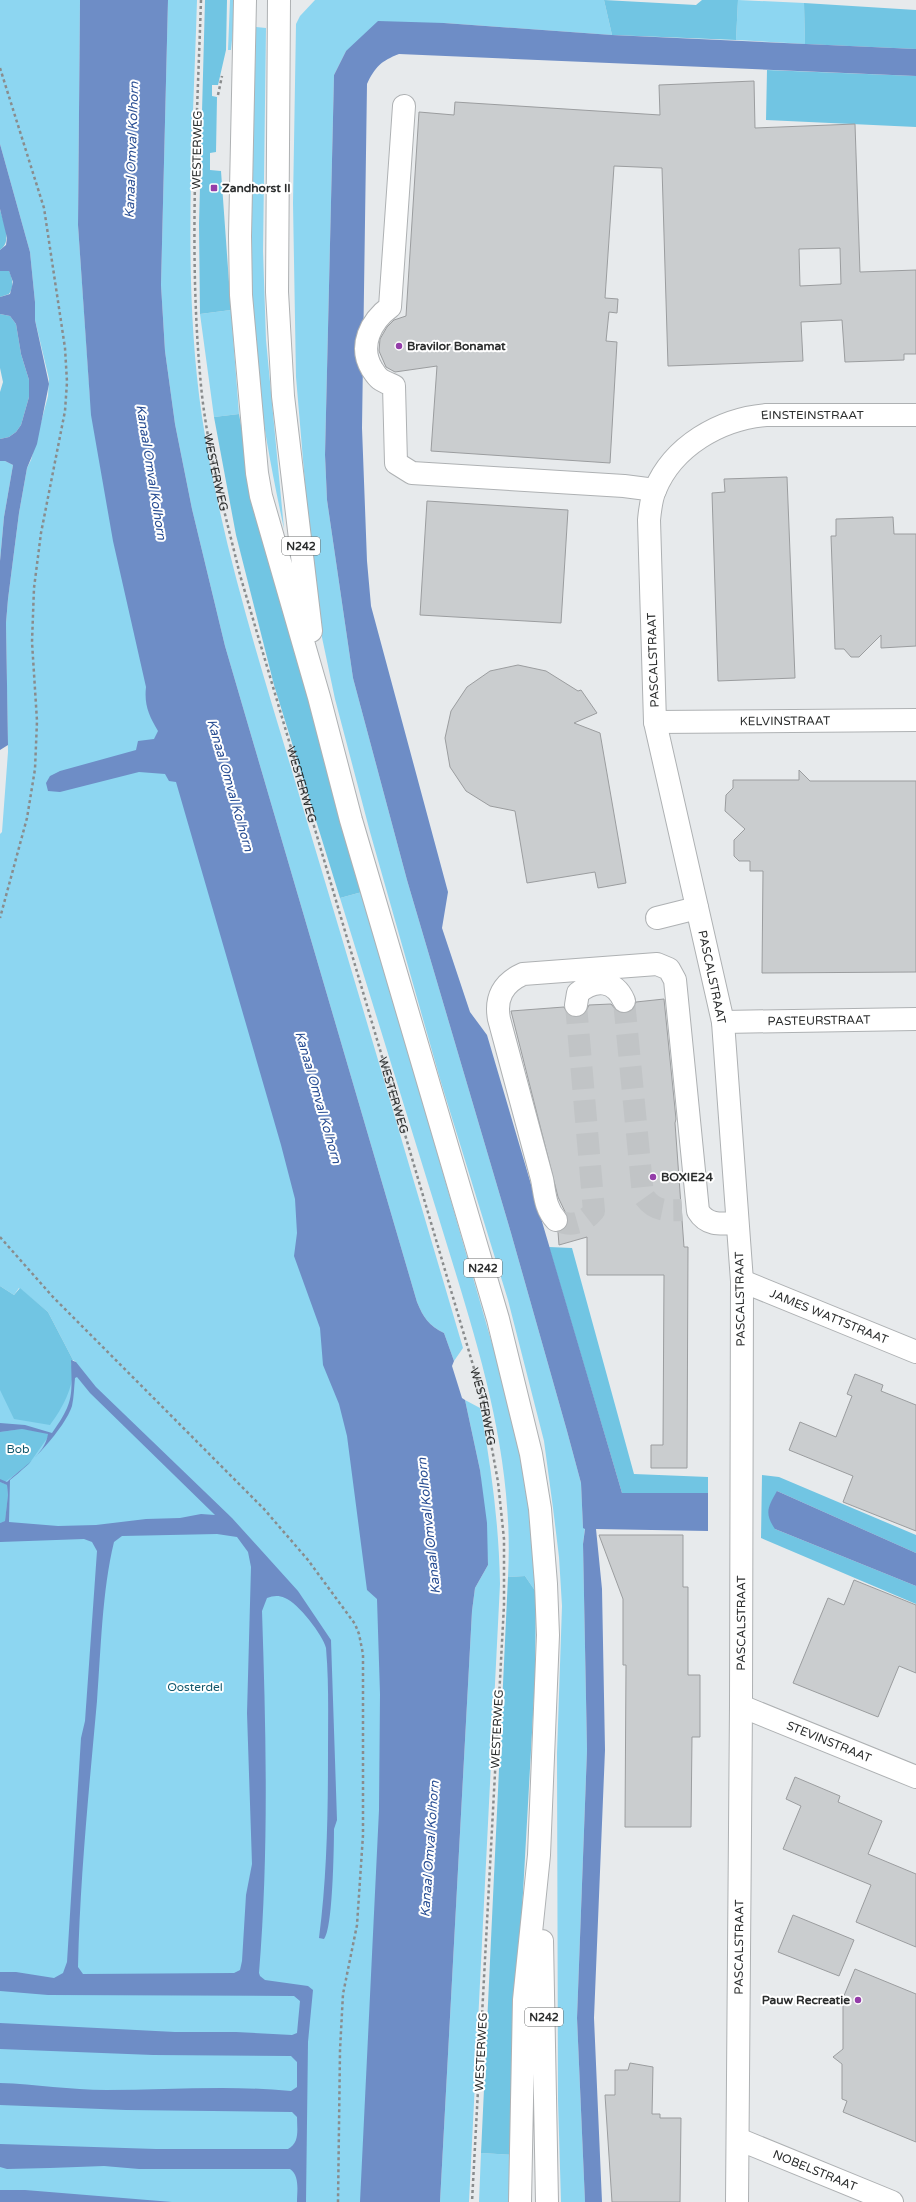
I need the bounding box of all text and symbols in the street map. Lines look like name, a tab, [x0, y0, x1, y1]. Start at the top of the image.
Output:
water label: Kanaal Omval Kolhorn	[122, 80, 142, 219]
street label: WESTERWEG	[189, 110, 205, 190]
place label: Zandhorst II	[222, 181, 291, 195]
marker: Zandhorst II	[209, 183, 219, 193]
place label: Bravilor Bonamat	[407, 339, 506, 353]
marker: Bravilor Bonamat	[394, 341, 404, 351]
water label: Kanaal Omval Kolhorn	[132, 403, 170, 542]
street label: EINSTEINSTRAAT	[760, 408, 864, 422]
street label: WESTERWEG	[201, 432, 231, 513]
road number: N242	[282, 537, 320, 555]
street label: PASCALSTRAAT	[644, 612, 662, 708]
street label: KELVINSTRAAT	[740, 714, 831, 728]
water label: Kanaal Omval Kolhorn	[204, 717, 257, 854]
street label: WESTERWEG	[284, 745, 320, 825]
street label: PASCALSTRAAT	[695, 929, 729, 1026]
street label: PASTEURSTRAAT	[767, 1013, 871, 1028]
water label: Kanaal Omval Kolhorn	[292, 1029, 345, 1166]
street label: WESTERWEG	[376, 1055, 411, 1135]
place label: BOXIE24	[661, 1170, 713, 1184]
marker: BOXIE24	[648, 1172, 658, 1182]
street label: PASCALSTRAAT	[732, 1251, 748, 1347]
road number: N242	[464, 1259, 502, 1277]
street label: JAMES WATTSTRAAT	[768, 1286, 891, 1347]
street label: WESTERWEG	[467, 1366, 498, 1446]
park label: Bob	[6, 1442, 30, 1456]
water label: Kanaal Omval Kolhorn	[414, 1456, 444, 1595]
street label: PASCALSTRAAT	[734, 1575, 748, 1671]
park label: Oosterdel	[167, 1680, 223, 1694]
street label: WESTERWEG	[488, 1689, 506, 1769]
street label: STEVINSTRAAT	[785, 1718, 874, 1765]
water label: Kanaal Omval Kolhorn	[417, 1779, 443, 1918]
street label: PASCALSTRAAT	[732, 1899, 746, 1995]
place label: Pauw Recreatie	[762, 1993, 850, 2007]
marker: Pauw Recreatie	[853, 1995, 863, 2005]
road number: N242	[525, 2008, 563, 2026]
street label: WESTERWEG	[472, 2012, 490, 2092]
street label: NOBELSTRAAT	[771, 2147, 859, 2194]

